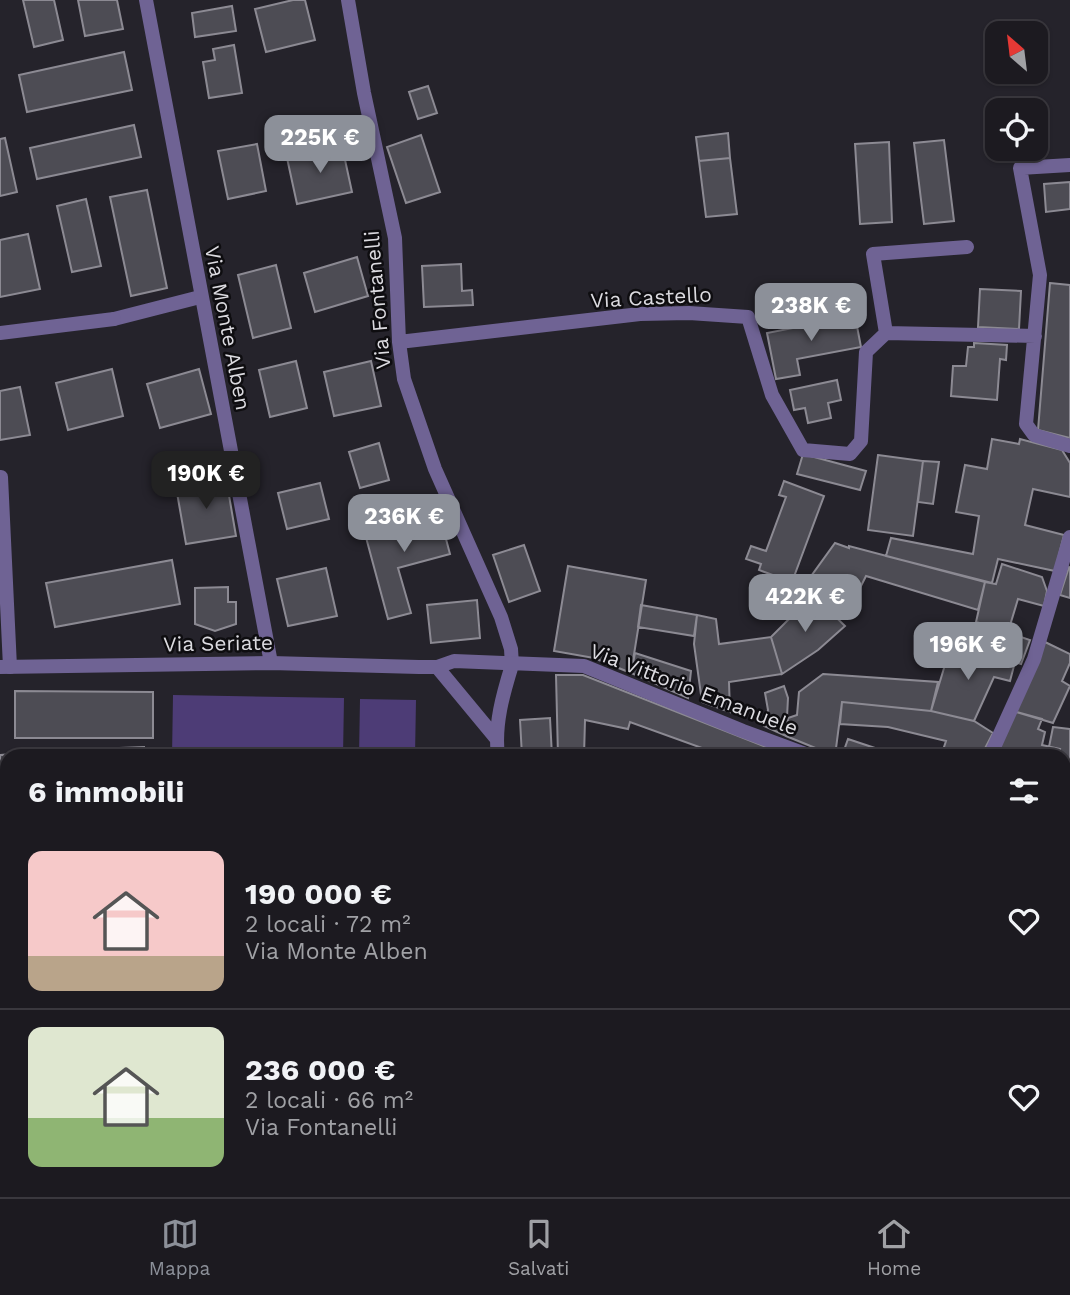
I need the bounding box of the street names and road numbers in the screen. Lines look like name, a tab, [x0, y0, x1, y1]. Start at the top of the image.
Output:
street label: Via Fontanelli	[358, 230, 396, 370]
street label: Via Monte Alben	[200, 244, 256, 412]
street label: Via Castello	[590, 281, 712, 313]
street label: Via Seriate	[163, 630, 273, 656]
street label: Via Vittorio Emanuele	[586, 638, 802, 740]

